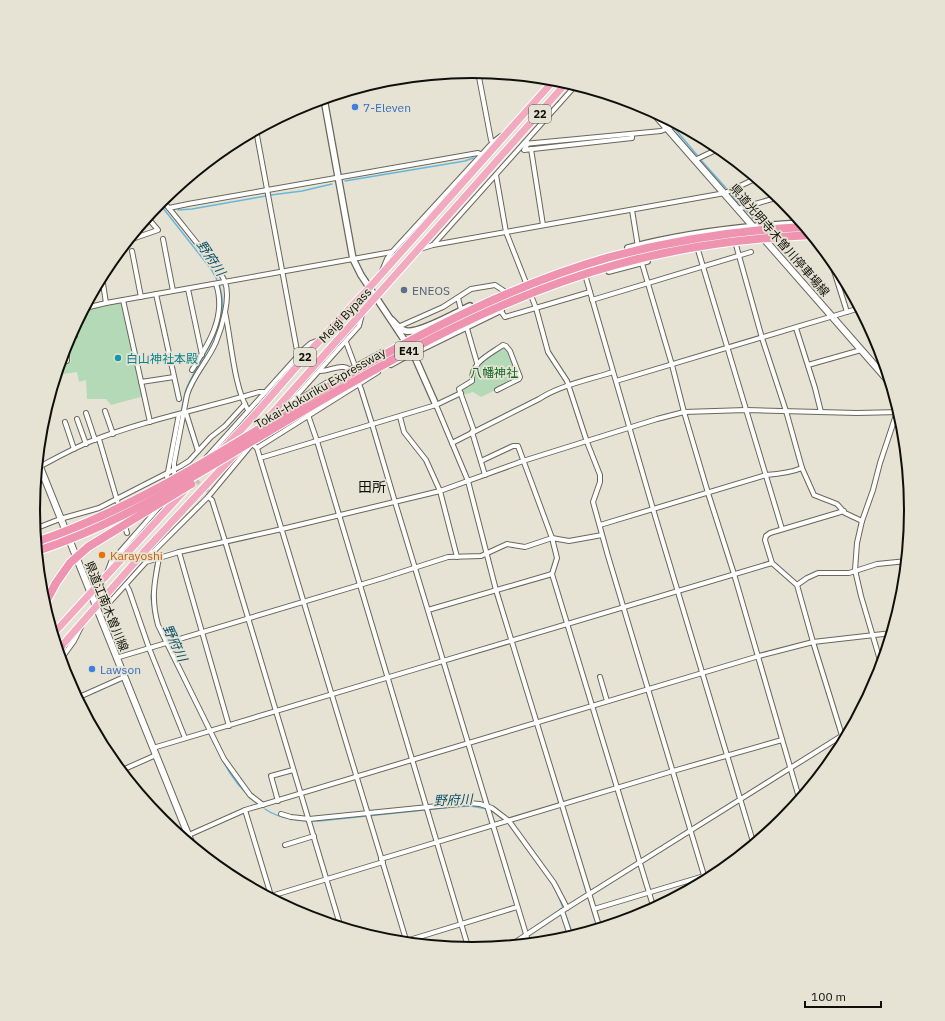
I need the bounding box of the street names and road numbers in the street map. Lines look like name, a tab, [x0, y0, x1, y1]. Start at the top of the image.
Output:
road number: 22	[529, 105, 551, 123]
street label: 県道光明寺木曽川停車場線	[727, 181, 833, 299]
street label: Meigi Bypass	[316, 284, 375, 346]
road number: E41	[395, 342, 423, 360]
street label: Tokai-Hokuriku Expressway	[252, 344, 388, 432]
road number: 22	[294, 348, 316, 366]
street label: 県道江南木曽川線	[82, 559, 132, 653]

